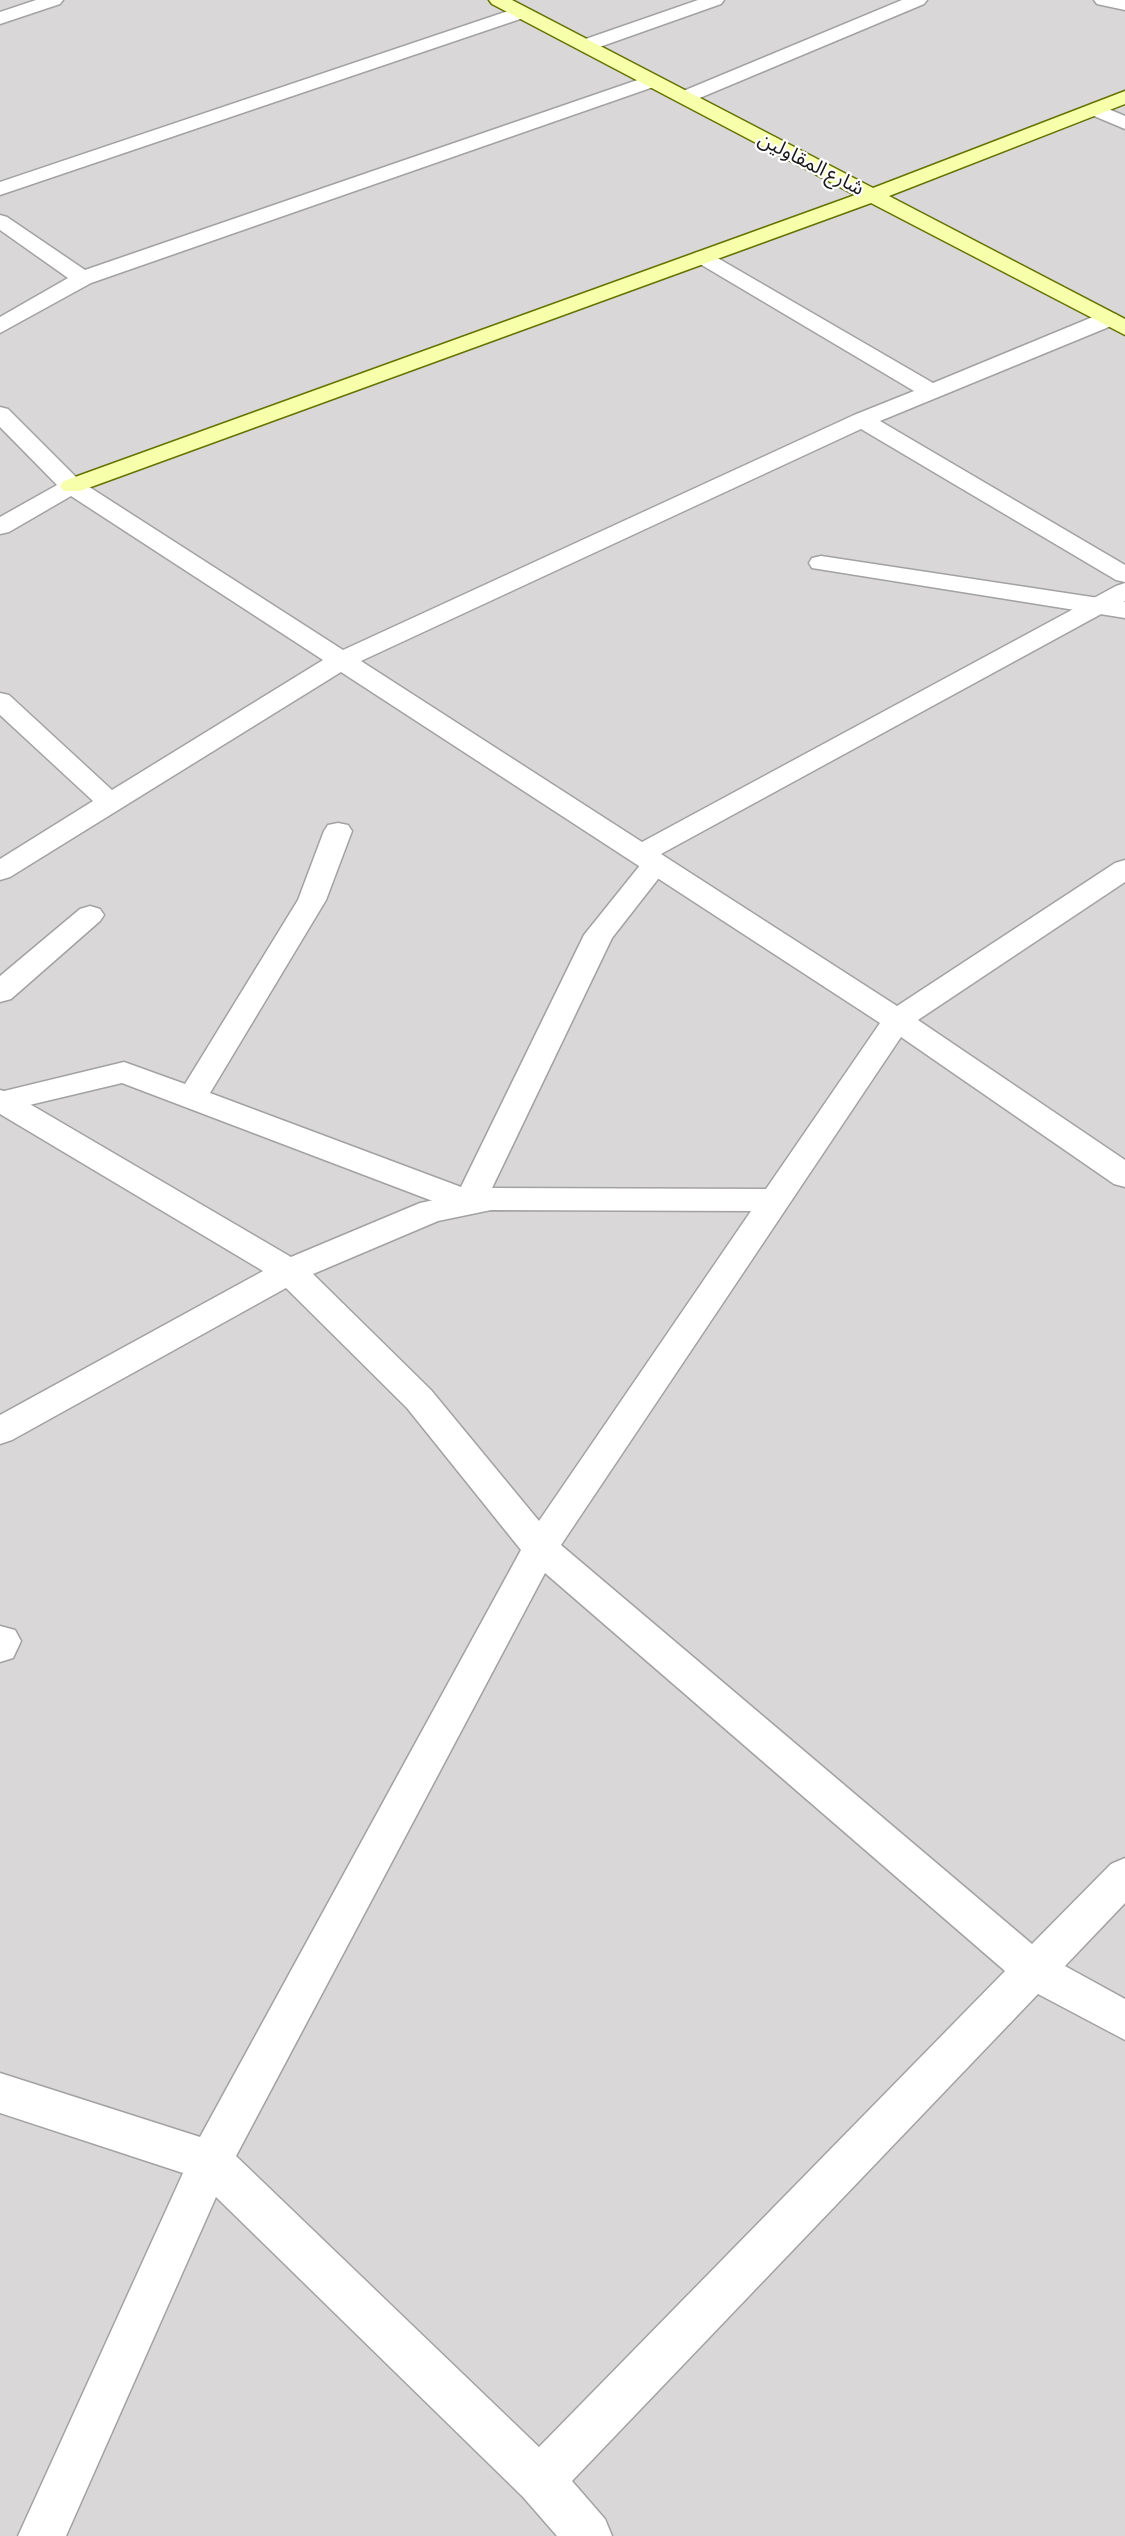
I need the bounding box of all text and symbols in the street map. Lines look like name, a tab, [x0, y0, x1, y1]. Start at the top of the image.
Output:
street label: شارع المقاولين	[754, 127, 868, 201]

